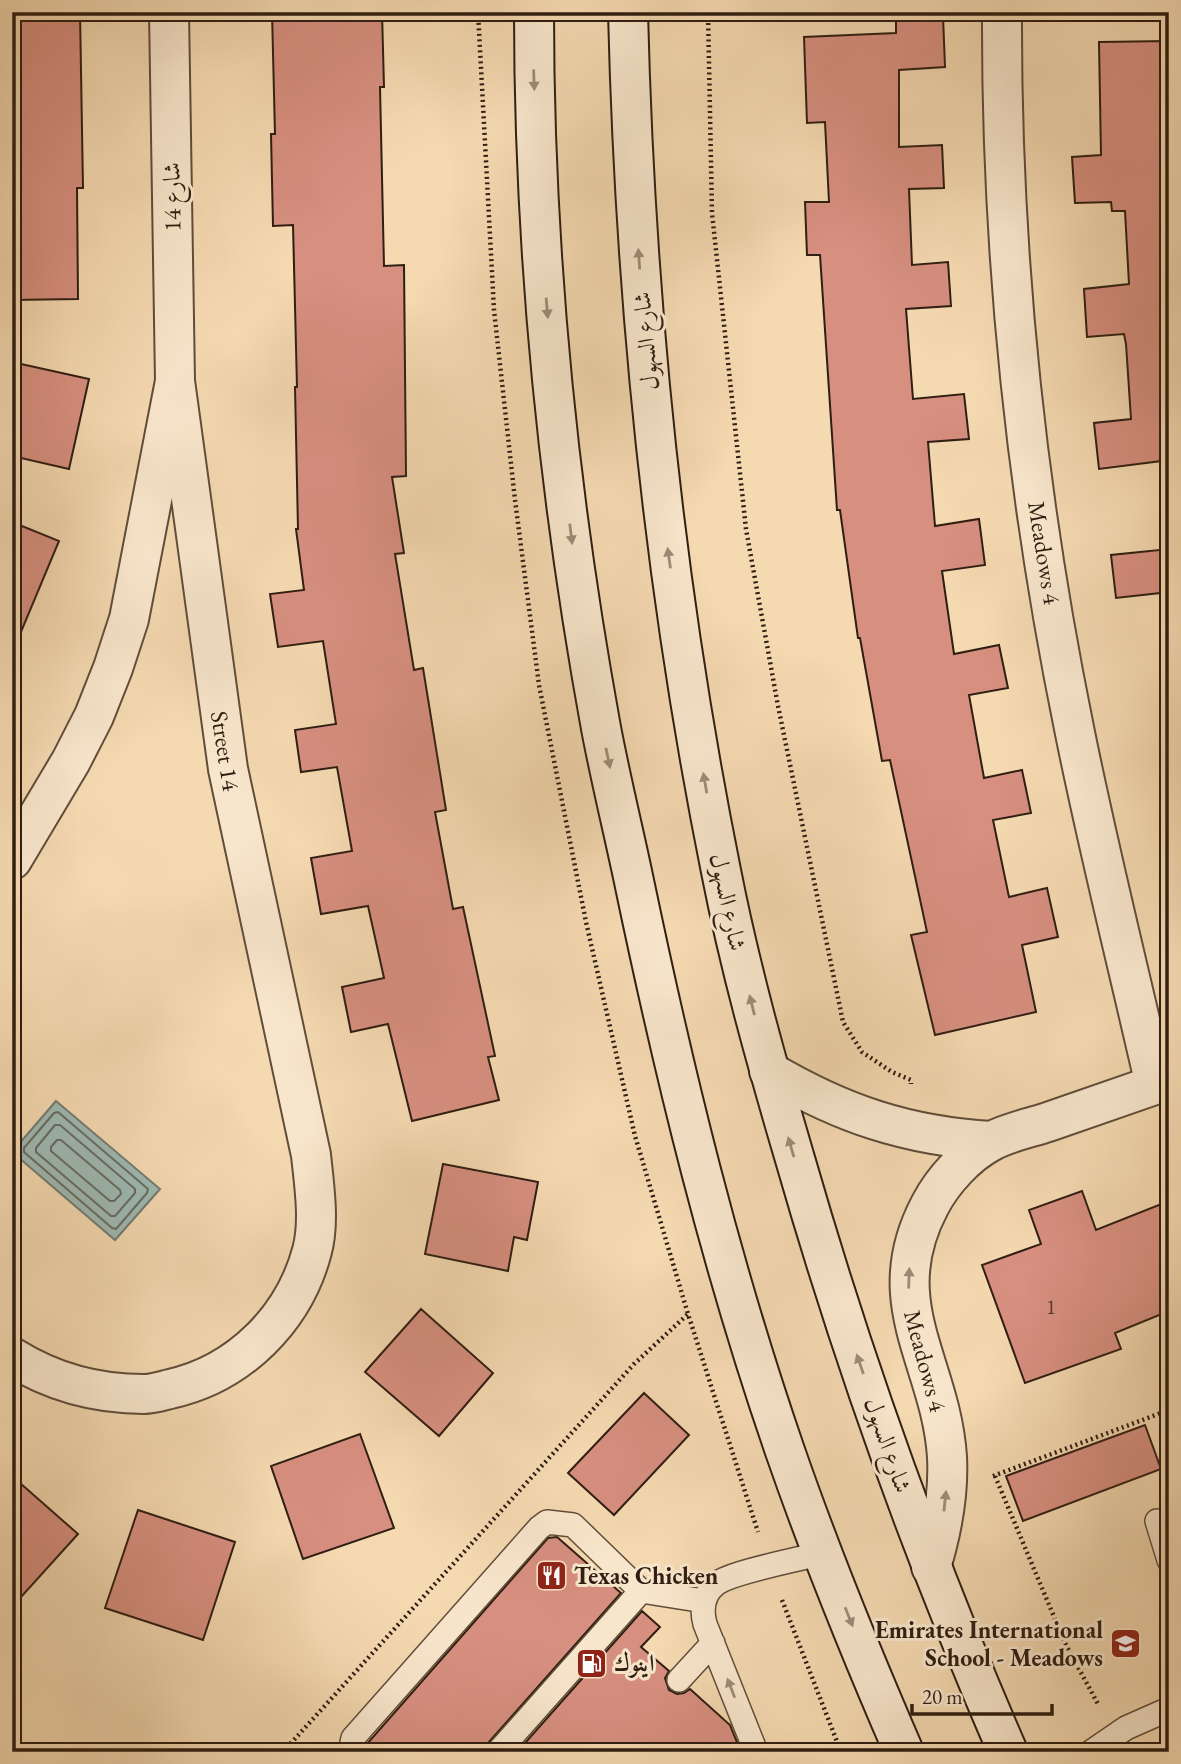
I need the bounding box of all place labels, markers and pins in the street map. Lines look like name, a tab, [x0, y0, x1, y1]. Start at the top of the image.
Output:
restaurant icon: Texas Chicken	[534, 1559, 568, 1593]
place label: Texas Chicken	[574, 1560, 719, 1591]
place label: Emirates International School - Meadows	[875, 1614, 1103, 1673]
school or university icon: Emirates International School - Meadows	[1109, 1627, 1143, 1661]
fuel station icon: اينوك	[574, 1646, 608, 1680]
place label: اينوك	[614, 1647, 654, 1678]

